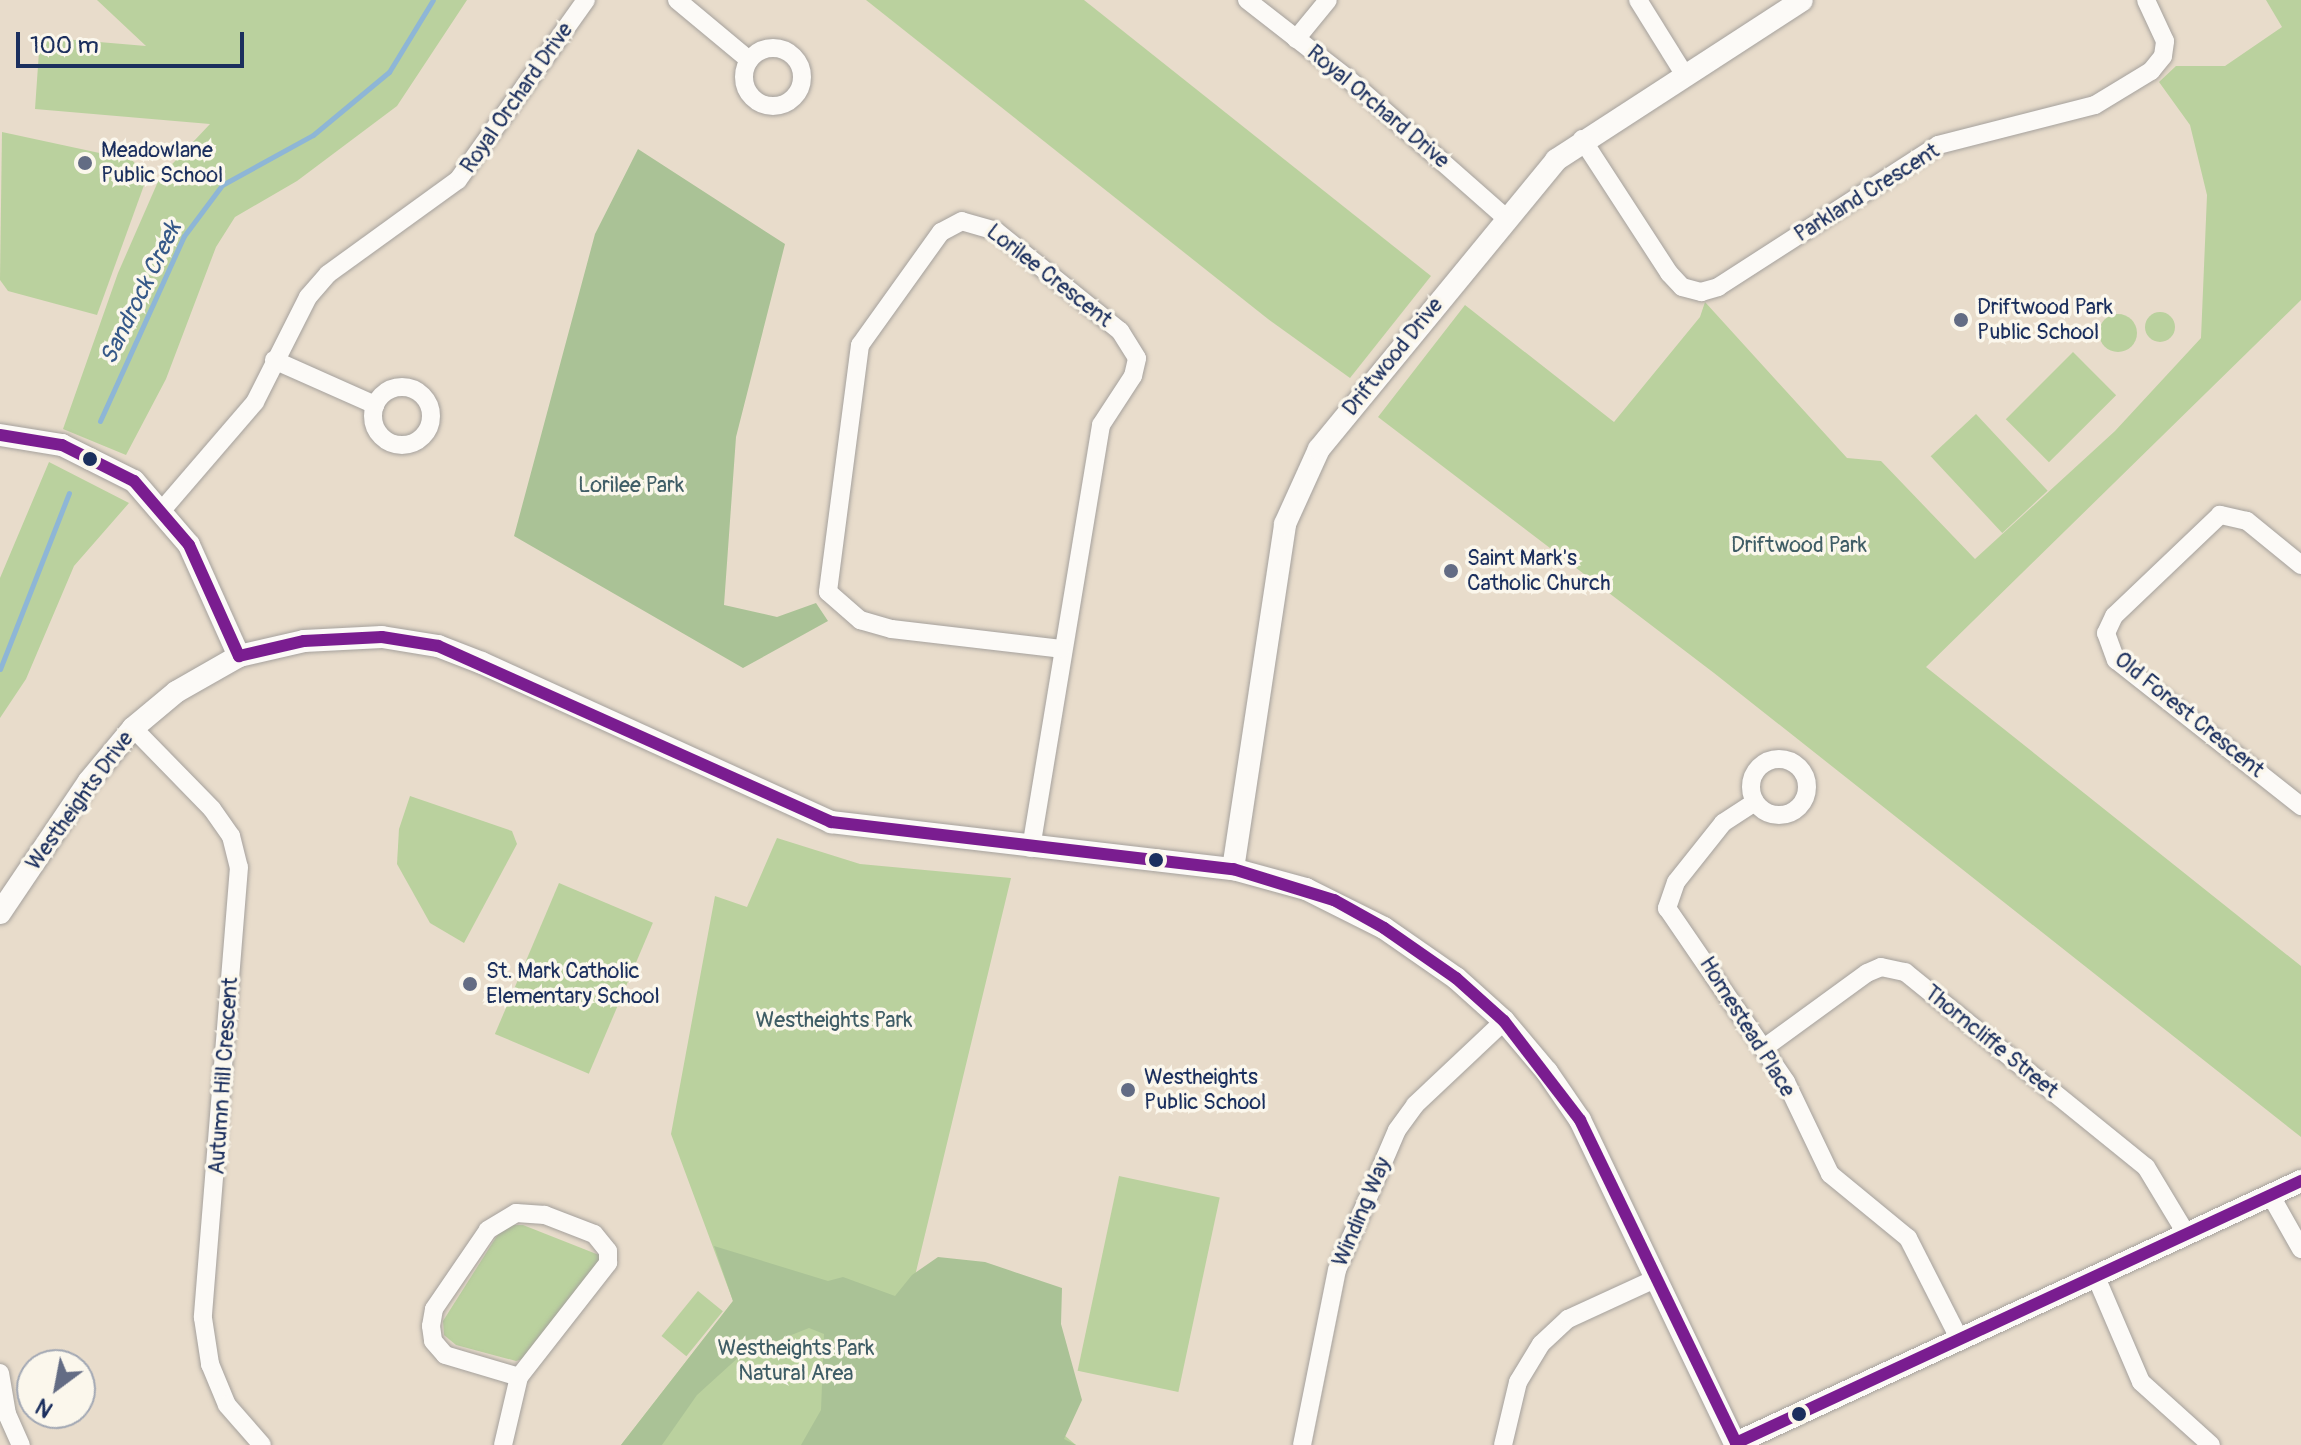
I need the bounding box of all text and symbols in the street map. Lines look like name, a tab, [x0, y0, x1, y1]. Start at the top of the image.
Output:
scale bar	[20, 16, 248, 66]
street label: Royal Orchard Drive	[455, 18, 579, 178]
text: 100 m	[30, 31, 99, 60]
street label: Royal Orchard Drive	[1301, 40, 1455, 174]
place label: Meadowlane Public School	[101, 137, 223, 188]
street label: Parkland Crescent	[1790, 138, 1944, 248]
marker: Meadowlane Public School	[76, 154, 94, 172]
water label: Sandrock Creek	[94, 217, 188, 369]
street label: Lorilee Crescent	[981, 219, 1117, 333]
street label: Driftwood Drive	[1337, 293, 1449, 421]
place label: Driftwood Park Public School	[1977, 294, 2113, 346]
marker: Driftwood Park Public School	[1952, 311, 1970, 329]
unlabelled marker	[82, 451, 98, 467]
park label: Lorilee Park	[578, 473, 684, 499]
park label: Driftwood Park	[1731, 533, 1867, 559]
place label: Saint Mark's Catholic Church	[1467, 545, 1611, 596]
marker: Saint Mark's Catholic Church	[1442, 562, 1460, 580]
street label: Old Forest Crescent	[2109, 647, 2269, 783]
street label: Westheights Drive	[21, 726, 139, 876]
unlabelled marker	[1148, 852, 1164, 868]
street label: Homestead Place	[1693, 952, 1801, 1102]
place label: St. Mark Catholic Elementary School	[486, 958, 660, 1010]
marker: St. Mark Catholic Elementary School	[461, 975, 479, 993]
street label: Autumn Hill Crescent	[204, 976, 244, 1176]
street label: Thorncliffe Street	[1919, 980, 2063, 1104]
park label: Westheights Park	[755, 1008, 913, 1034]
place label: Westheights Public School	[1144, 1064, 1266, 1116]
marker: Westheights Public School	[1119, 1081, 1137, 1099]
street label: Winding Way	[1327, 1153, 1397, 1271]
park label: Westheights Park Natural Area	[717, 1335, 875, 1386]
north arrow	[16, 1349, 96, 1429]
text: N	[31, 1392, 58, 1423]
unlabelled marker	[1791, 1406, 1807, 1422]

